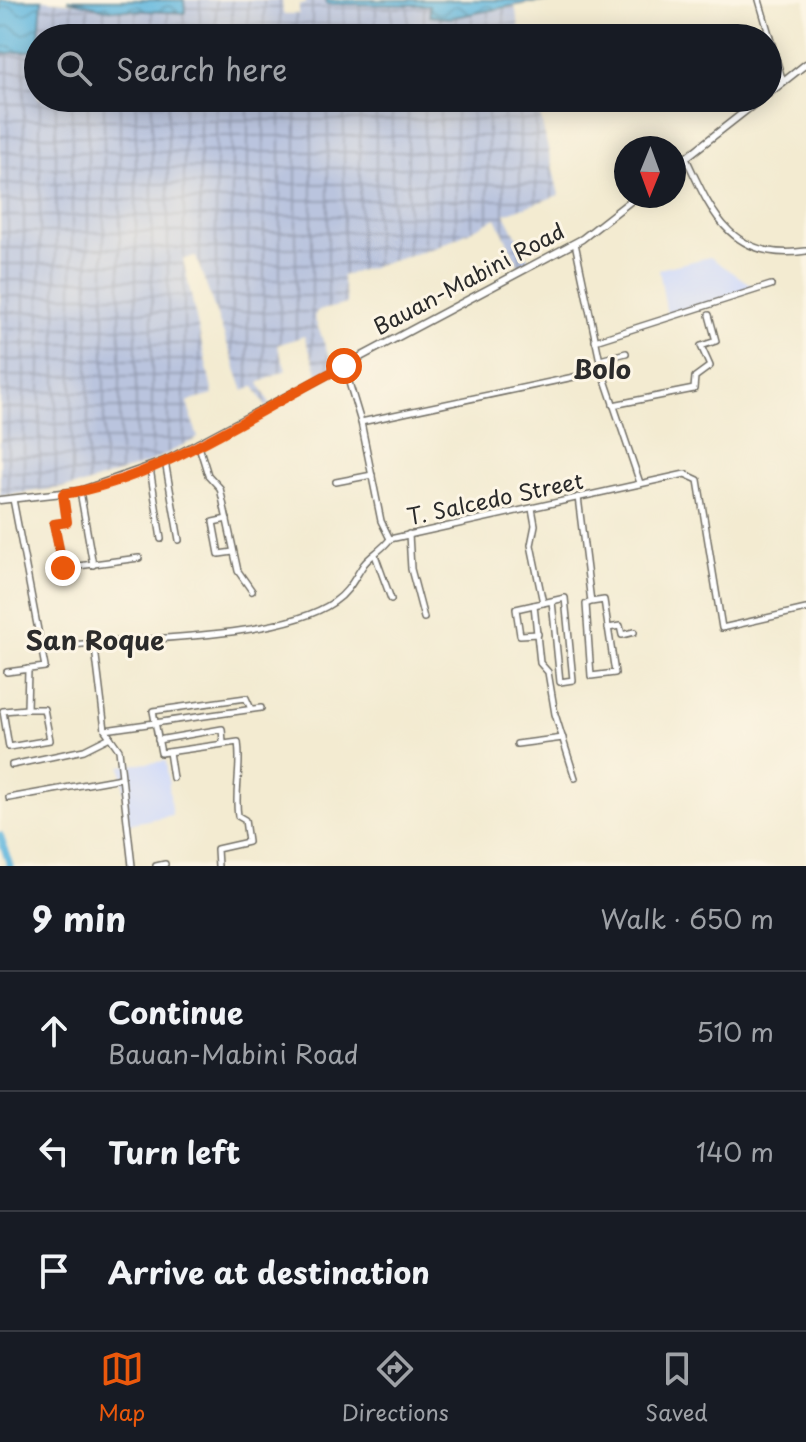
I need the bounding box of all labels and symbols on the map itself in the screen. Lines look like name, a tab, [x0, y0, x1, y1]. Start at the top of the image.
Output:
north arrow	[614, 136, 686, 208]
street label: Bauan-Mabini Road	[367, 213, 570, 342]
route start	[326, 348, 362, 384]
district label: Bolo	[573, 349, 631, 388]
street label: T. Salcedo Street	[404, 463, 586, 532]
route end	[45, 550, 81, 586]
district label: San Roque	[26, 620, 164, 659]

